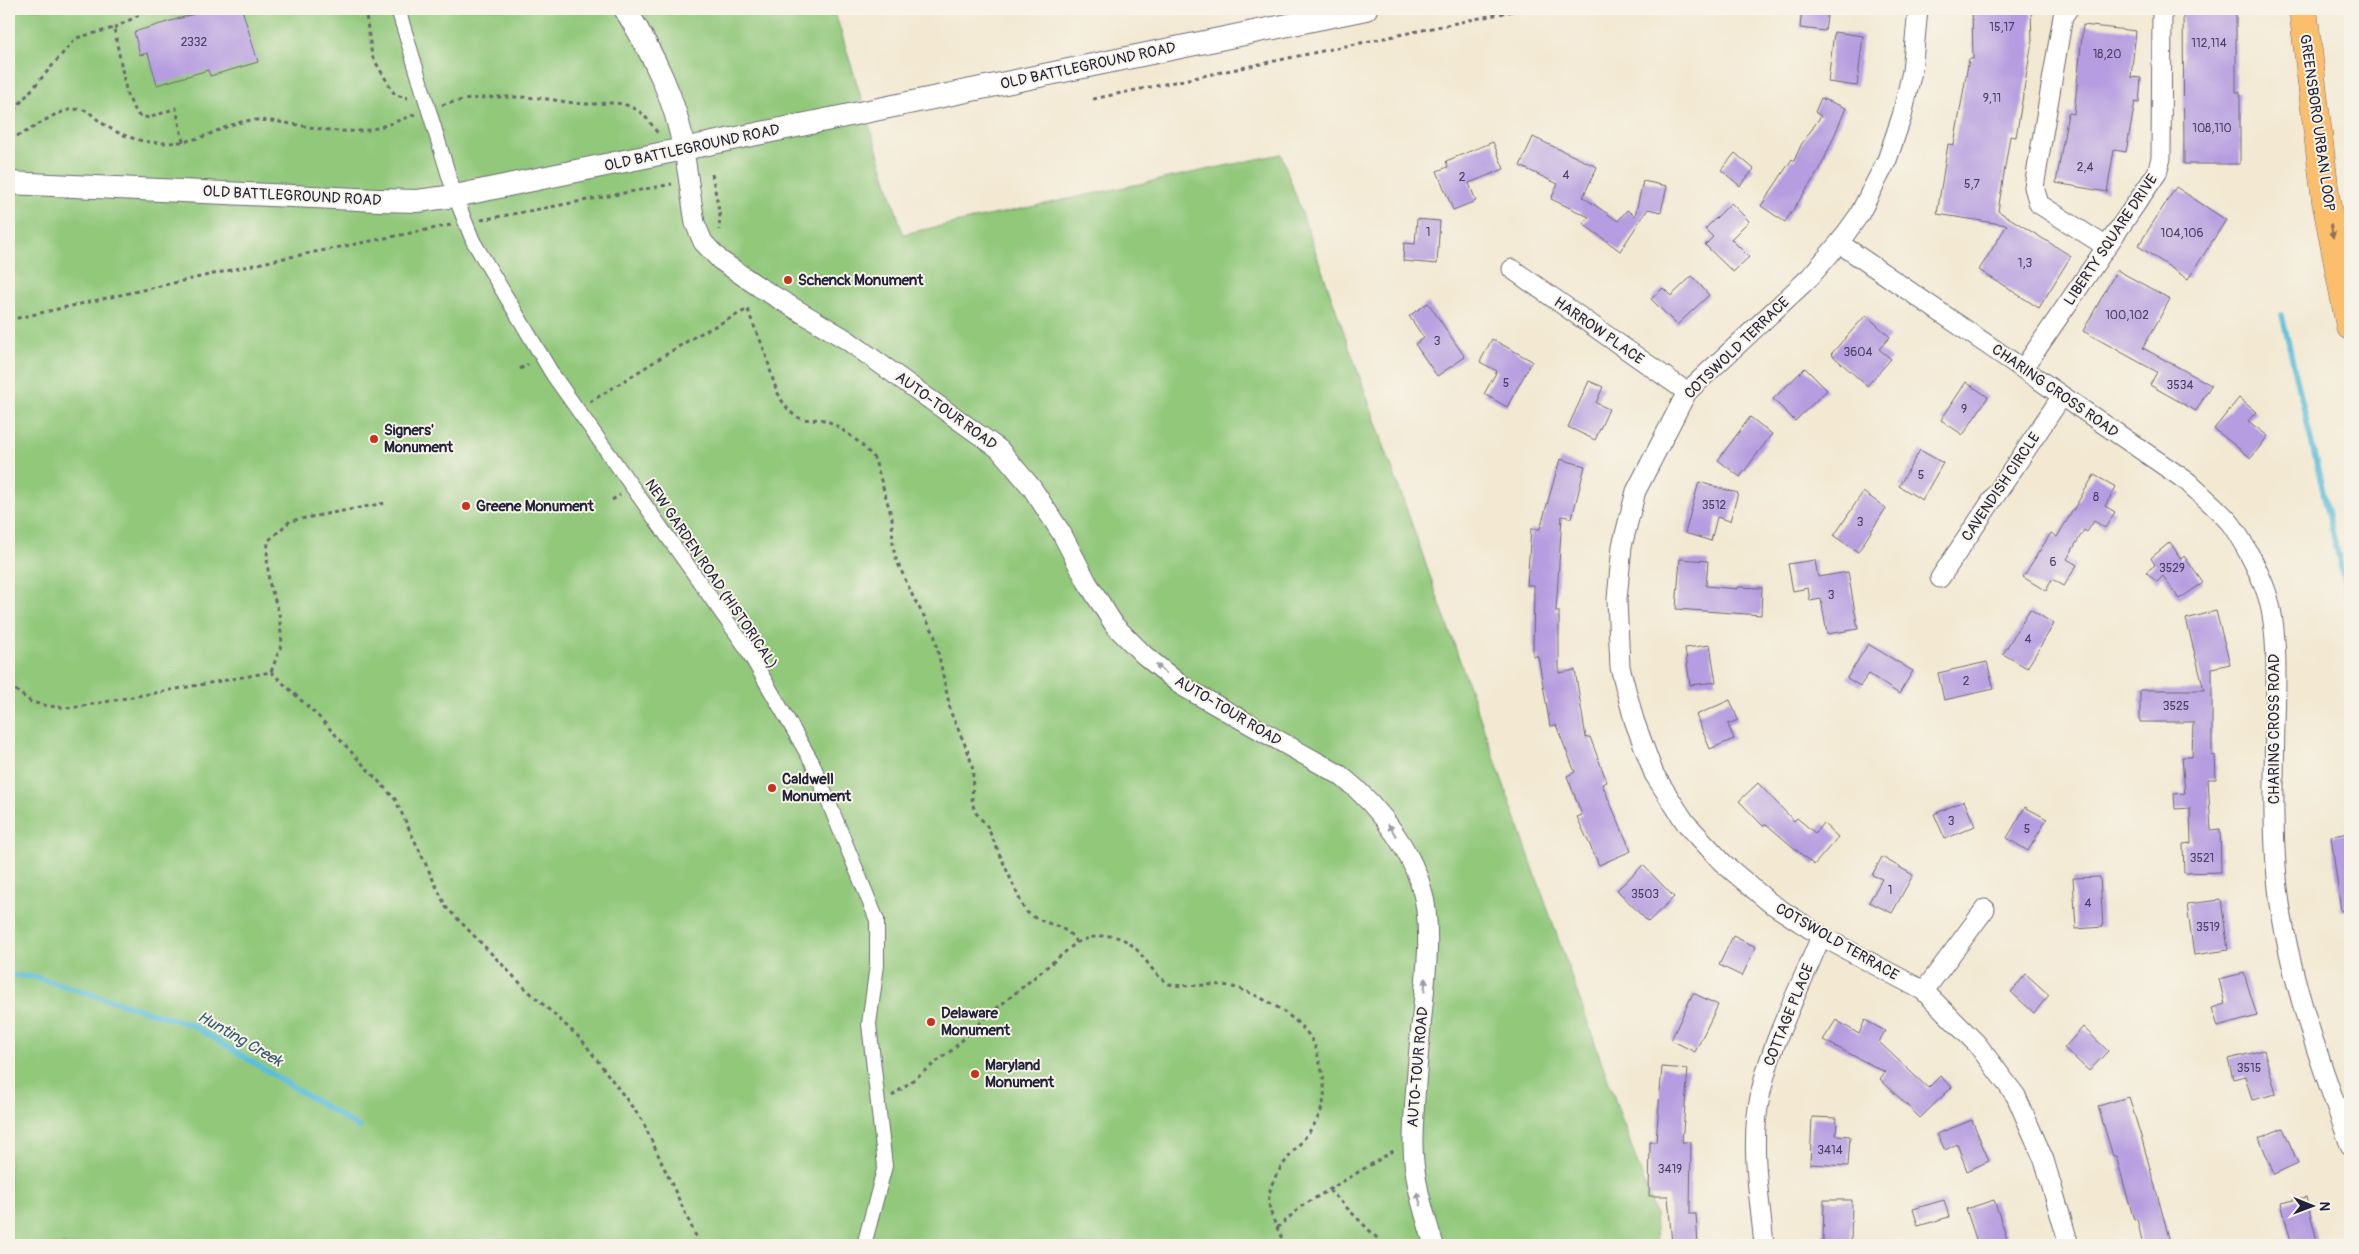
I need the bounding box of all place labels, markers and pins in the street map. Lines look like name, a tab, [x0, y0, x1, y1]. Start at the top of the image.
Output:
place label: Schenck Monument	[798, 271, 924, 290]
marker: Schenck Monument	[782, 274, 794, 286]
place label: Signers' Monument	[384, 421, 454, 457]
marker: Signers' Monument	[368, 433, 380, 445]
place label: Greene Monument	[476, 497, 595, 516]
marker: Greene Monument	[460, 500, 472, 512]
place label: Caldwell Monument	[782, 770, 852, 806]
marker: Caldwell Monument	[766, 782, 778, 794]
place label: Delaware Monument	[941, 1004, 1011, 1040]
marker: Delaware Monument	[925, 1016, 937, 1028]
place label: Maryland Monument	[985, 1056, 1055, 1092]
marker: Maryland Monument	[969, 1068, 981, 1080]

